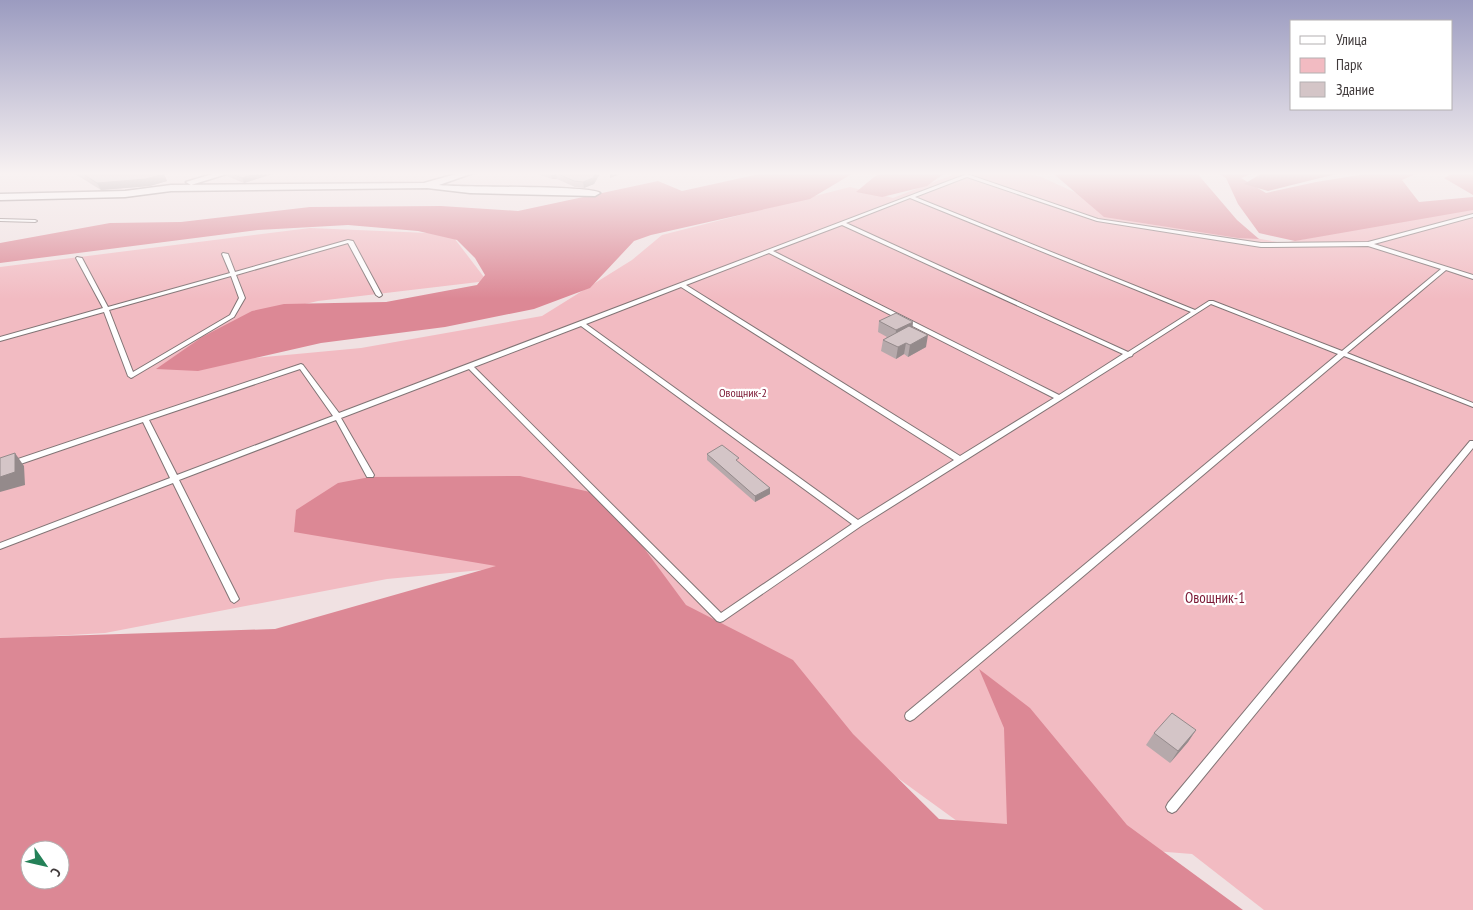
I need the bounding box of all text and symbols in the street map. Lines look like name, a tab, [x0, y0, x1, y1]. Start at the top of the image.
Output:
legend	[1290, 20, 1453, 110]
text: Улица	[1336, 30, 1367, 49]
text: Парк	[1336, 55, 1362, 74]
text: Здание	[1336, 80, 1374, 99]
park label: Овощник-2	[719, 385, 767, 400]
park label: Овощник-1	[1185, 588, 1245, 607]
north arrow	[20, 840, 70, 890]
text: С	[46, 865, 65, 880]

